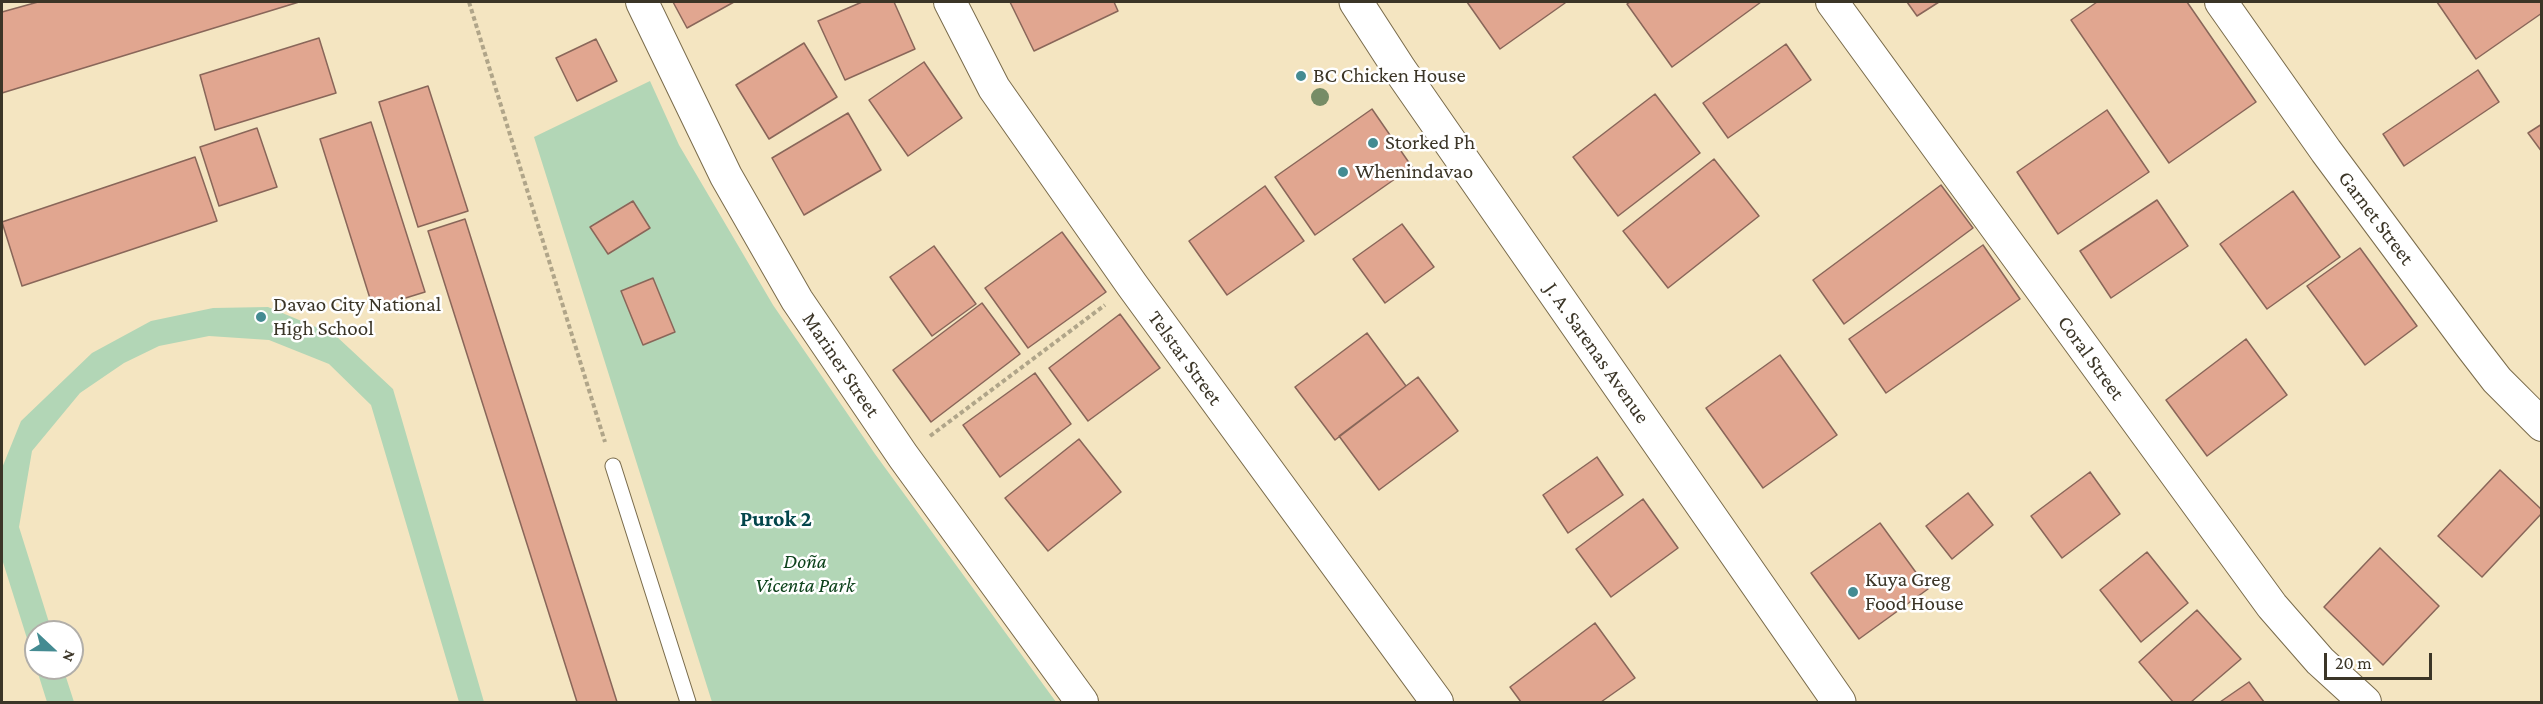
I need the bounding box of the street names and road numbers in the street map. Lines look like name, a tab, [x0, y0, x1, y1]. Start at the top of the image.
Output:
street label: Garnet Street	[2333, 166, 2419, 270]
street label: J. A. Sarenas Avenue	[1539, 278, 1655, 428]
street label: Telstar Street	[1142, 306, 1228, 410]
street label: Mariner Street	[797, 308, 885, 422]
street label: Coral Street	[2052, 311, 2130, 405]

